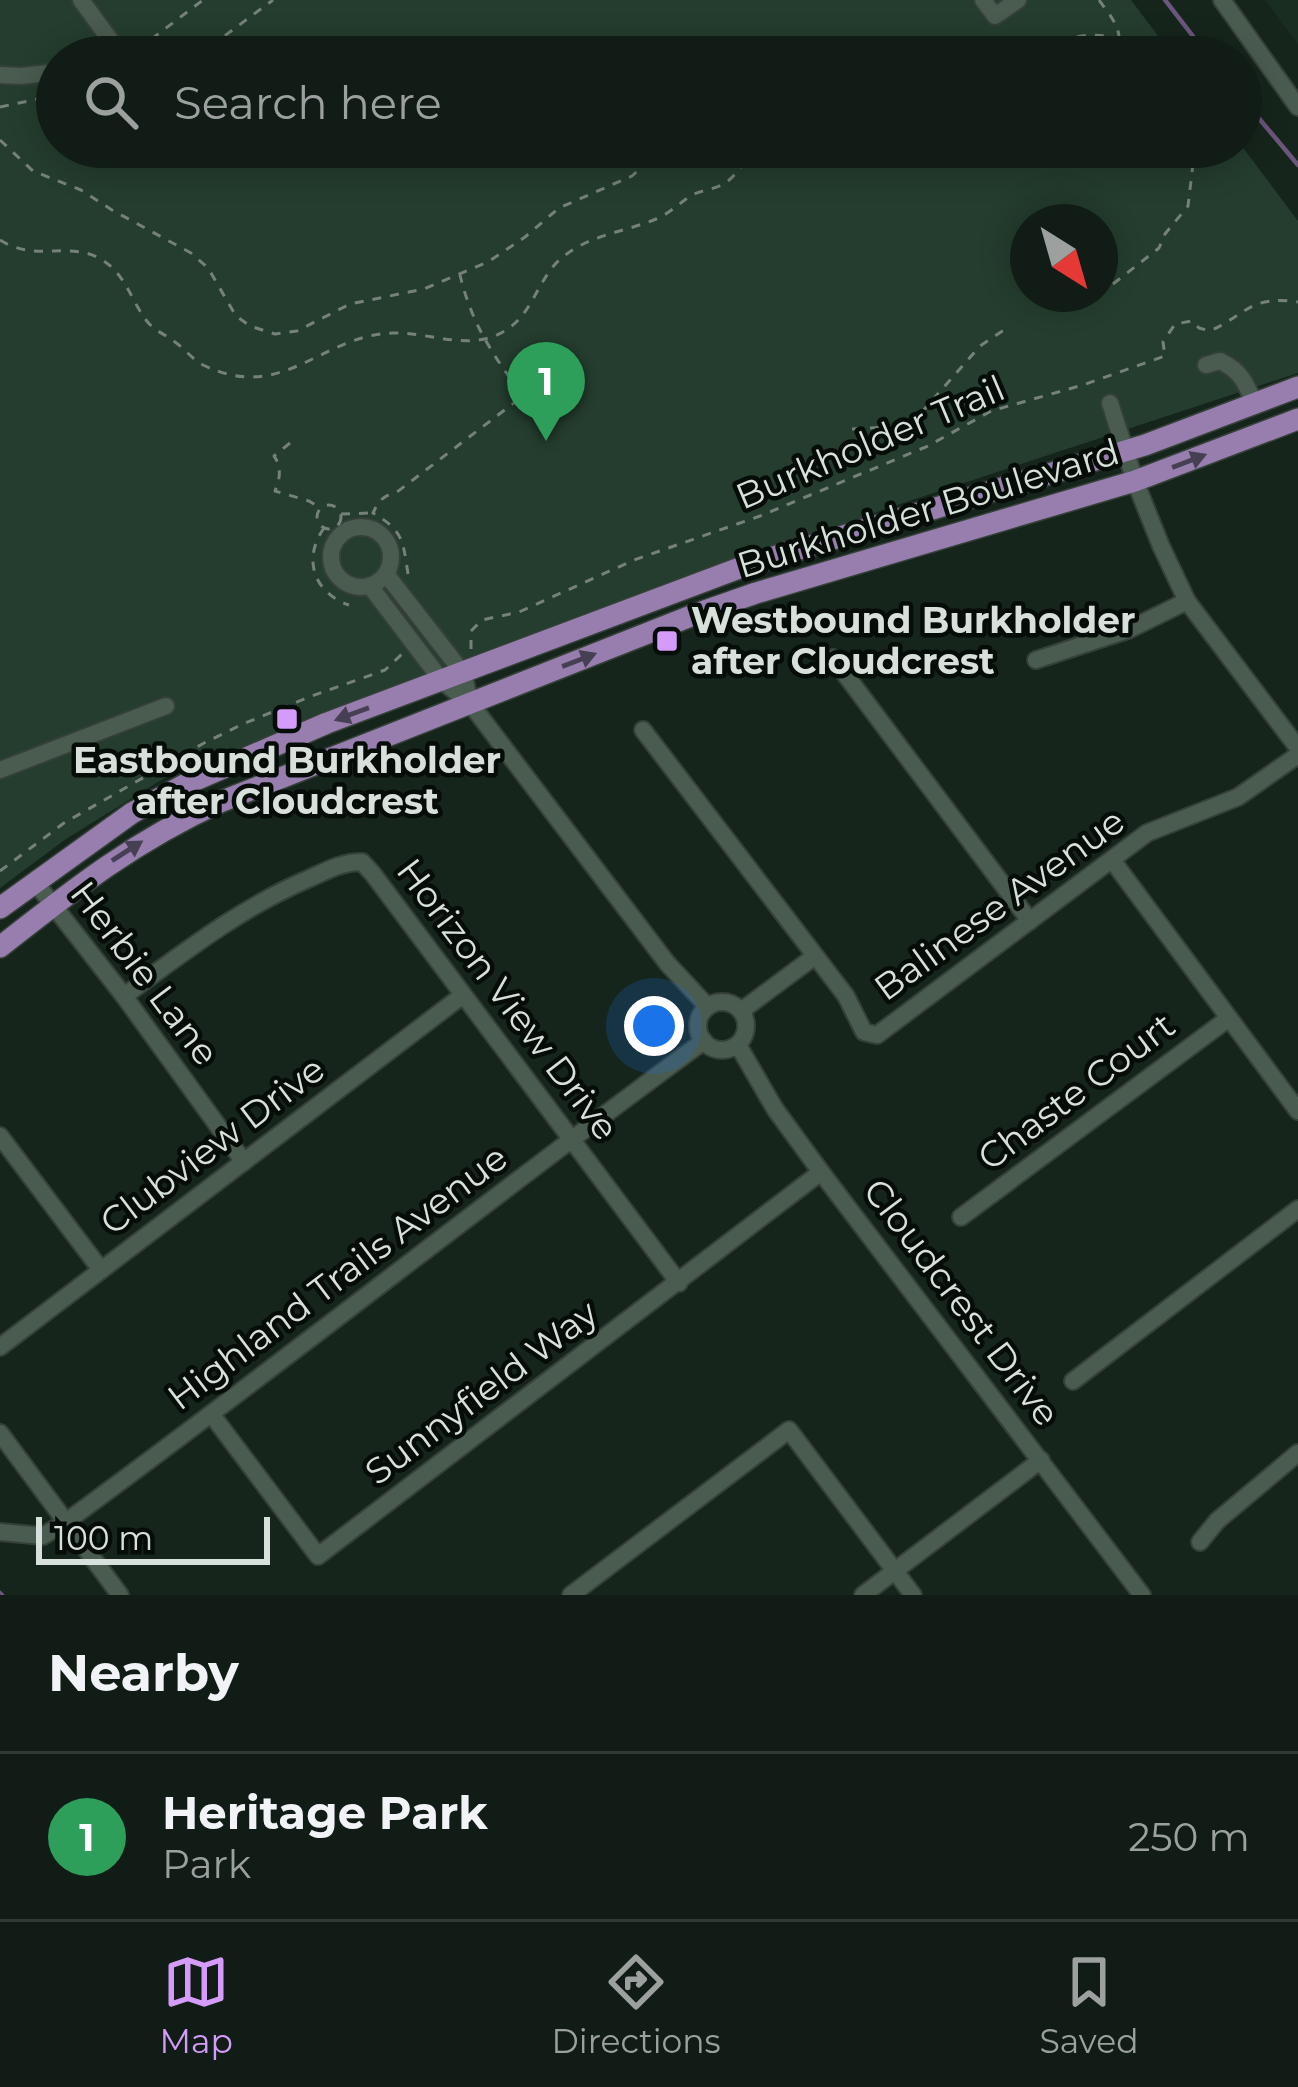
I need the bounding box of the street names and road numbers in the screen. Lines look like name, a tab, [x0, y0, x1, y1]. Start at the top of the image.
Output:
street label: Burkholder Trail	[729, 366, 1011, 518]
street label: Burkholder Boulevard	[732, 429, 1124, 587]
street label: Balinese Avenue	[865, 798, 1133, 1010]
street label: Horizon View Drive	[388, 850, 628, 1148]
street label: Herbie Lane	[62, 872, 228, 1074]
street label: Chaste Court	[969, 1003, 1183, 1179]
street label: Clubview Drive	[91, 1046, 333, 1244]
street label: Highland Trails Avenue	[159, 1135, 515, 1419]
street label: Cloudcrest Drive	[855, 1170, 1069, 1434]
street label: Sunnyfield Way	[356, 1290, 606, 1494]

